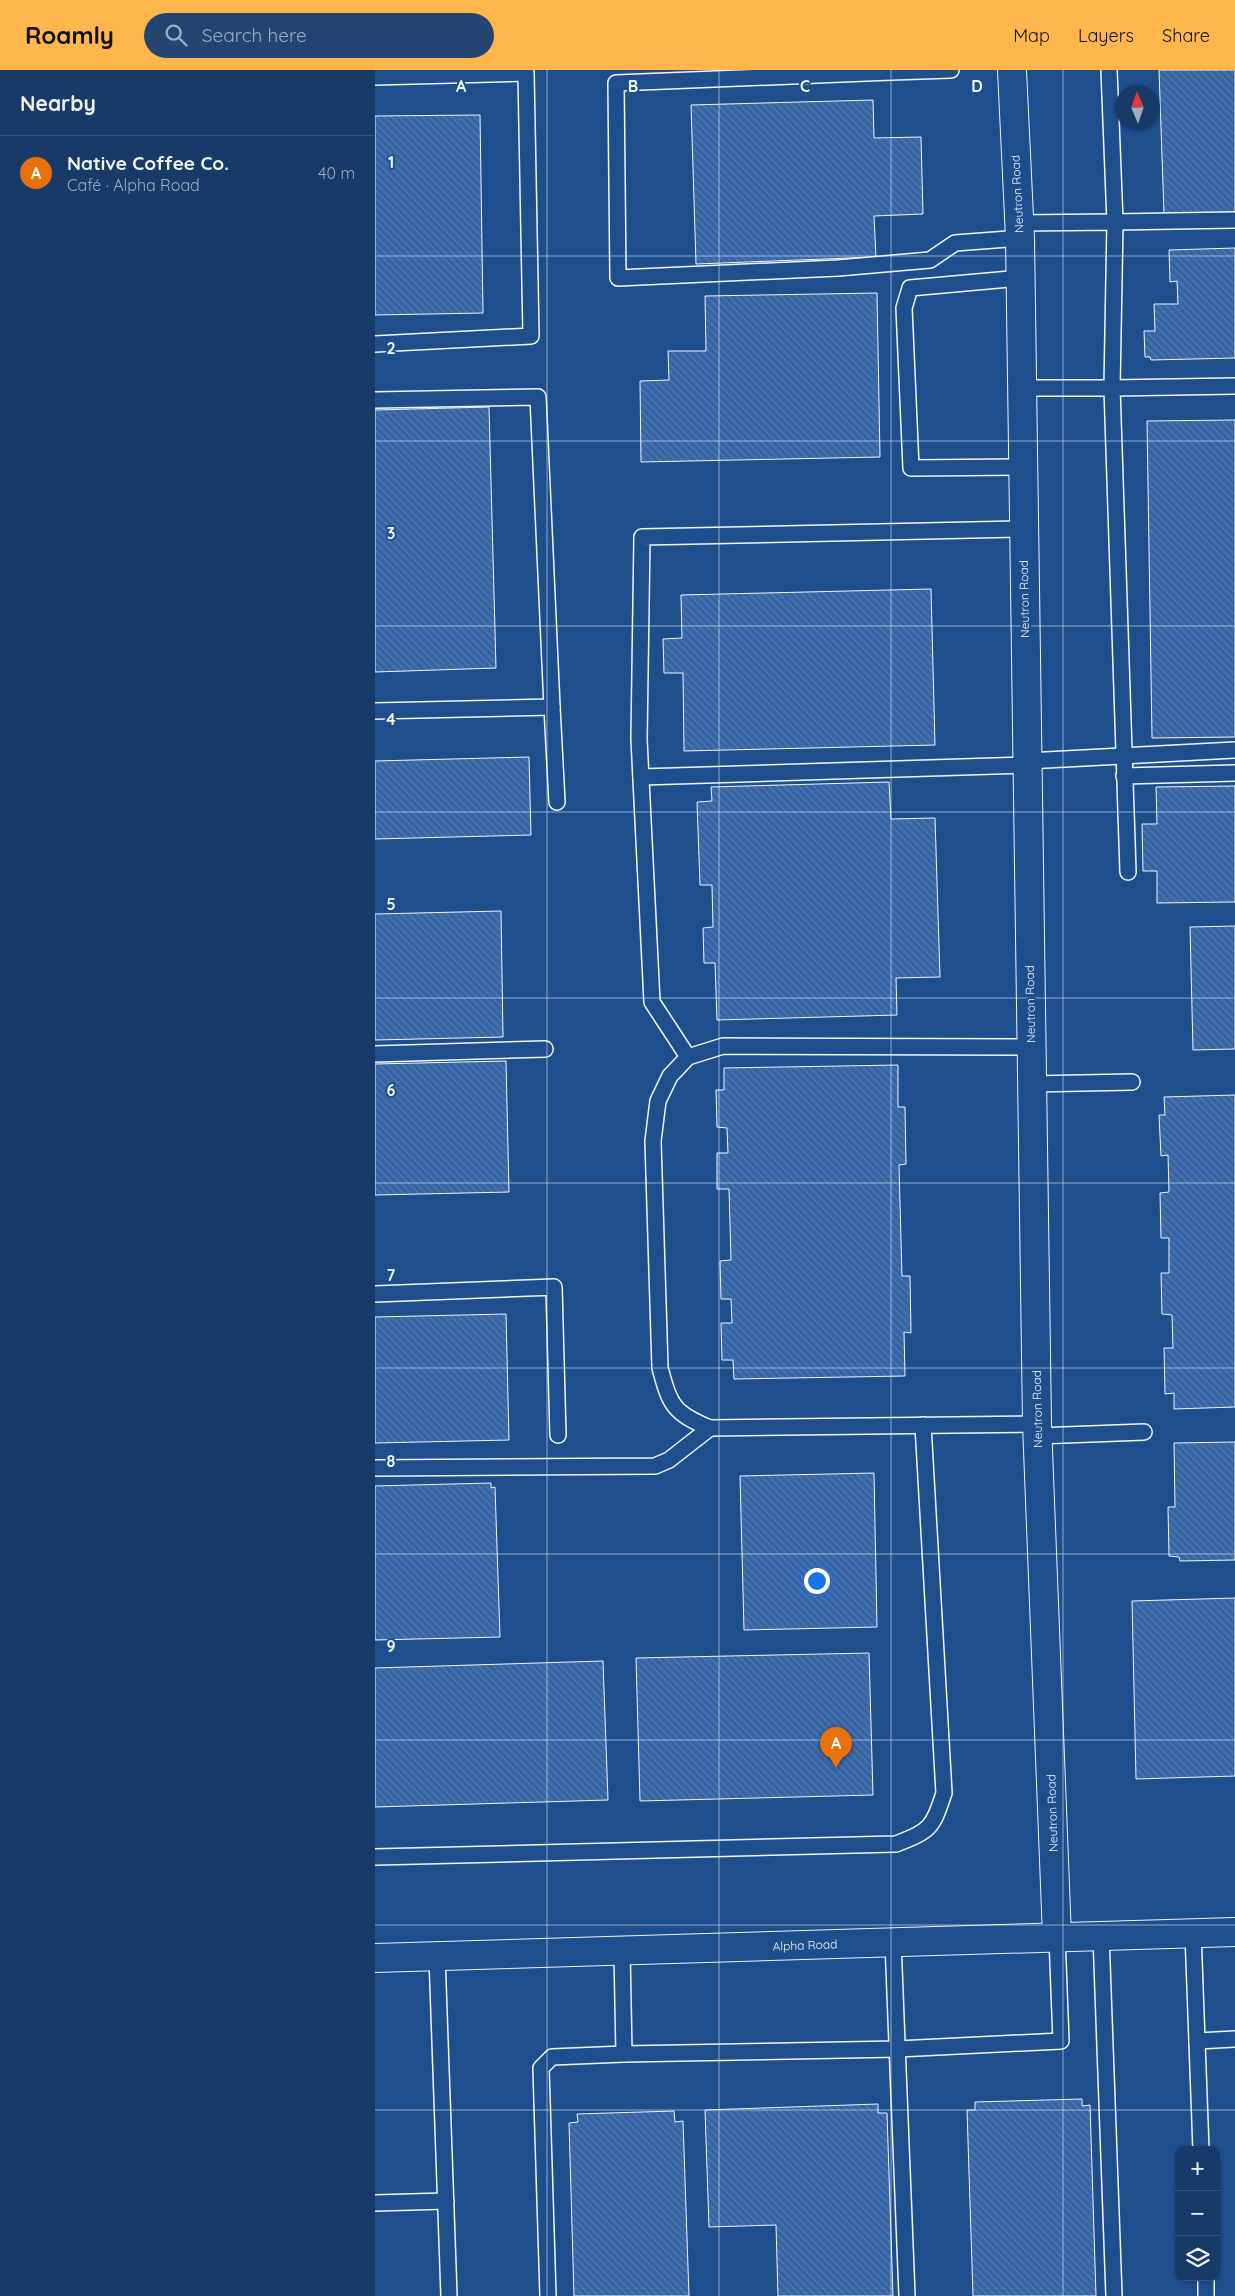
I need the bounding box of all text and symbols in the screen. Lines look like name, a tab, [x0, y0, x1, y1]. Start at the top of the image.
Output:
search box	[144, 13, 494, 58]
text: Roamly	[25, 20, 114, 50]
icon: search	[162, 21, 190, 49]
text: Search here	[202, 23, 307, 47]
text: Map	[1013, 24, 1050, 47]
text: Layers	[1078, 24, 1134, 47]
text: Share	[1162, 24, 1210, 47]
text: A	[456, 76, 467, 96]
text: B	[628, 76, 638, 96]
text: C	[800, 76, 810, 96]
text: D	[971, 76, 983, 96]
north arrow	[1115, 85, 1160, 130]
text: Nearby	[20, 90, 96, 116]
text: Native Coffee Co.	[67, 151, 229, 175]
text: 1	[388, 152, 394, 172]
street label: Neutron Road	[1007, 155, 1027, 233]
text: A	[31, 163, 41, 183]
text: 40 m	[318, 163, 355, 183]
text: Café · Alpha Road	[67, 175, 200, 195]
text: 2	[386, 338, 396, 358]
text: 3	[387, 523, 395, 543]
street label: Neutron Road	[1016, 560, 1032, 638]
text: 4	[386, 709, 396, 729]
text: 5	[386, 894, 396, 914]
street label: Neutron Road	[1022, 965, 1038, 1043]
text: 6	[387, 1080, 396, 1100]
text: 7	[387, 1265, 396, 1285]
street label: Neutron Road	[1029, 1370, 1045, 1448]
text: 8	[387, 1451, 396, 1471]
your location	[804, 1568, 830, 1594]
text: 9	[386, 1636, 396, 1656]
pin: A	[820, 1727, 852, 1768]
street label: Neutron Road	[1043, 1774, 1061, 1852]
street label: Alpha Road	[772, 1936, 838, 1954]
map controls	[1175, 2146, 1220, 2281]
button: +	[1175, 2146, 1220, 2191]
button: −	[1175, 2191, 1220, 2236]
button: layers	[1175, 2236, 1220, 2281]

